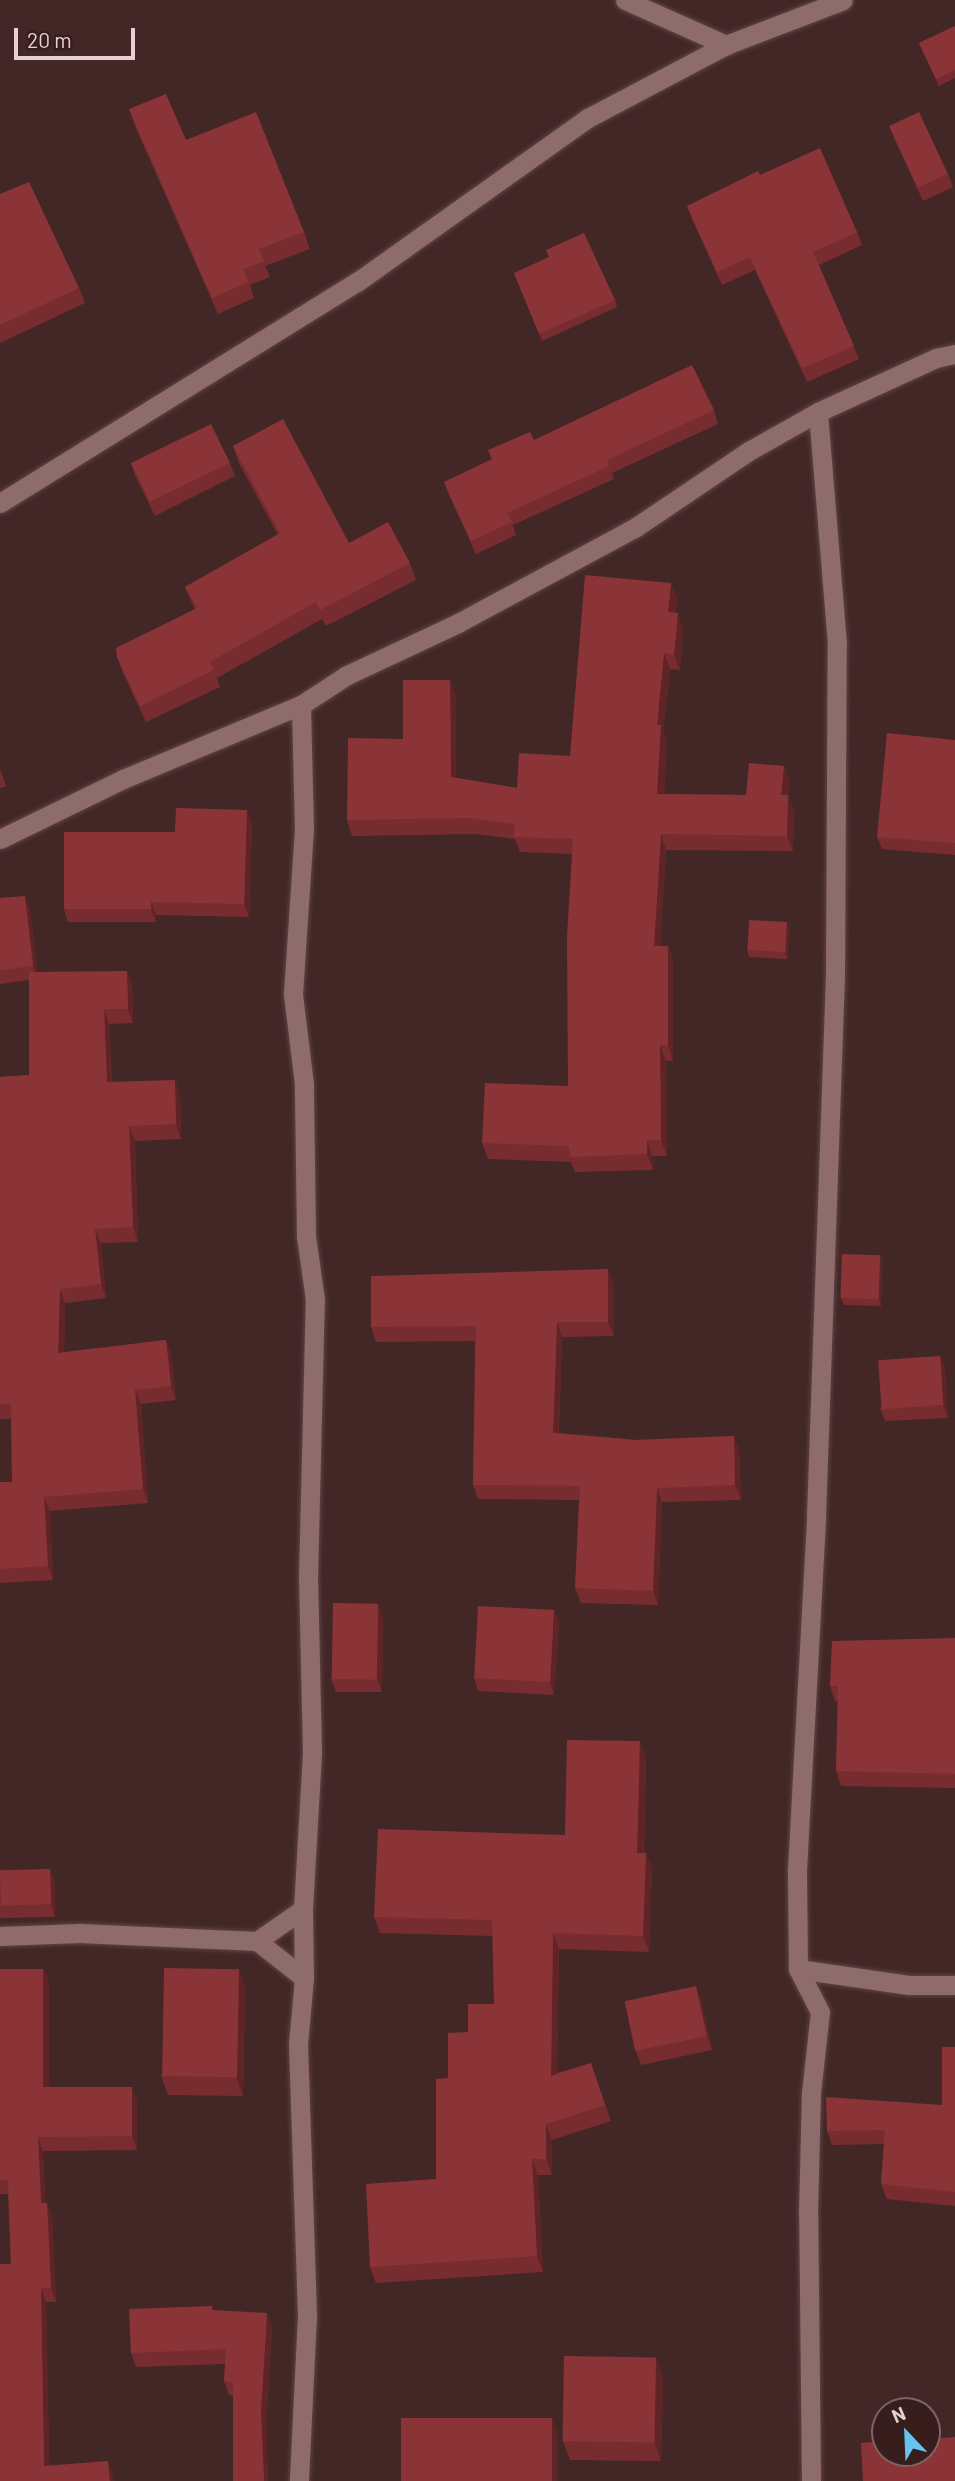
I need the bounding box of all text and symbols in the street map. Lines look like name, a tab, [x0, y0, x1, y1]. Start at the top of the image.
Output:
scale bar	[18, 14, 138, 58]
text: 20 m	[27, 27, 72, 52]
north arrow	[871, 2397, 941, 2467]
text: N	[888, 2401, 909, 2427]

